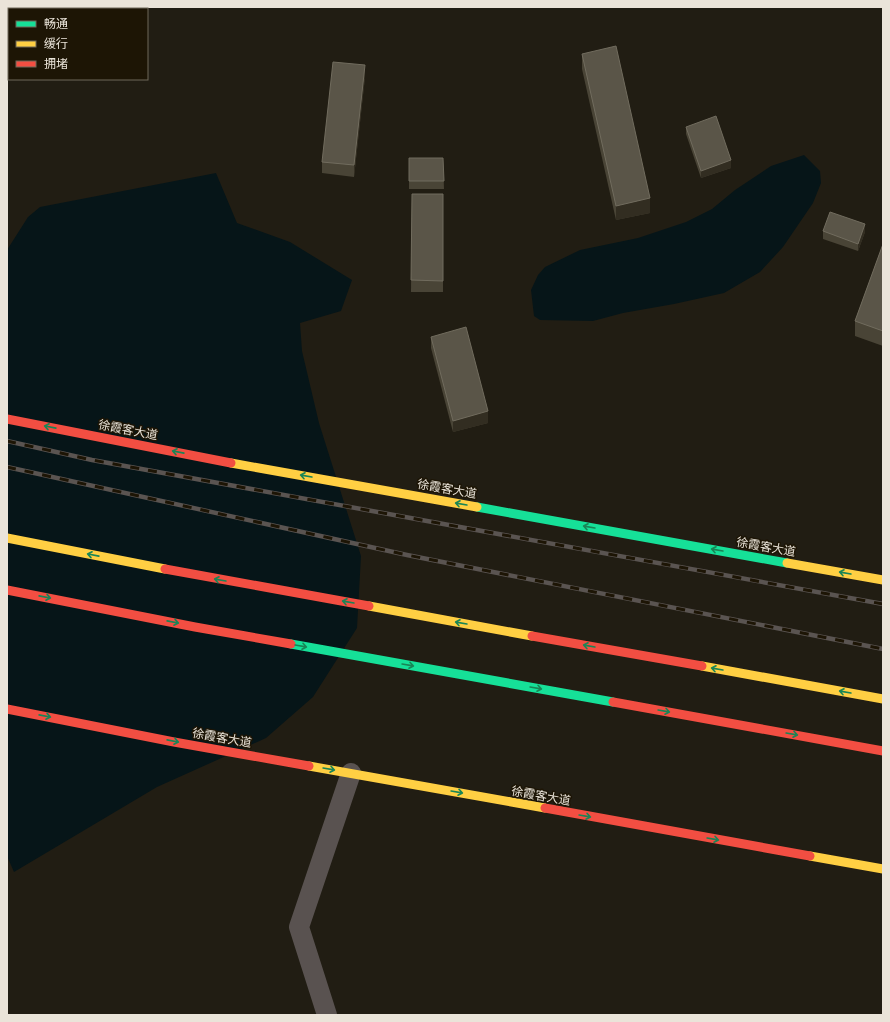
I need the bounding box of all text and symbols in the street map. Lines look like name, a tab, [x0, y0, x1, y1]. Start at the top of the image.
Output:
legend	[8, 8, 148, 80]
text: 畅通	[44, 17, 68, 33]
text: 缓行	[44, 37, 68, 53]
text: 拥堵	[44, 57, 68, 73]
street label: 徐霞客大道	[97, 417, 159, 445]
one-way arrow	[44, 423, 57, 431]
one-way arrow	[172, 448, 185, 456]
one-way arrow	[299, 472, 312, 480]
street label: 徐霞客大道	[416, 477, 478, 503]
one-way arrow	[455, 500, 468, 508]
one-way arrow	[583, 523, 596, 531]
street label: 徐霞客大道	[735, 535, 797, 561]
one-way arrow	[711, 546, 724, 554]
one-way arrow	[86, 550, 99, 558]
one-way arrow	[839, 569, 852, 577]
one-way arrow	[214, 575, 227, 583]
one-way arrow	[38, 594, 51, 602]
one-way arrow	[342, 598, 355, 606]
one-way arrow	[455, 618, 468, 626]
one-way arrow	[166, 619, 179, 627]
one-way arrow	[294, 642, 307, 650]
one-way arrow	[583, 642, 596, 650]
one-way arrow	[401, 662, 414, 670]
one-way arrow	[711, 665, 724, 673]
one-way arrow	[529, 685, 542, 693]
one-way arrow	[839, 688, 852, 696]
one-way arrow	[657, 708, 670, 716]
one-way arrow	[38, 713, 51, 721]
street label: 徐霞客大道	[191, 726, 253, 752]
one-way arrow	[785, 731, 798, 739]
one-way arrow	[166, 738, 179, 746]
one-way arrow	[322, 766, 335, 774]
street label: 徐霞客大道	[510, 784, 572, 810]
one-way arrow	[450, 789, 463, 797]
one-way arrow	[578, 812, 591, 820]
one-way arrow	[706, 835, 719, 843]

